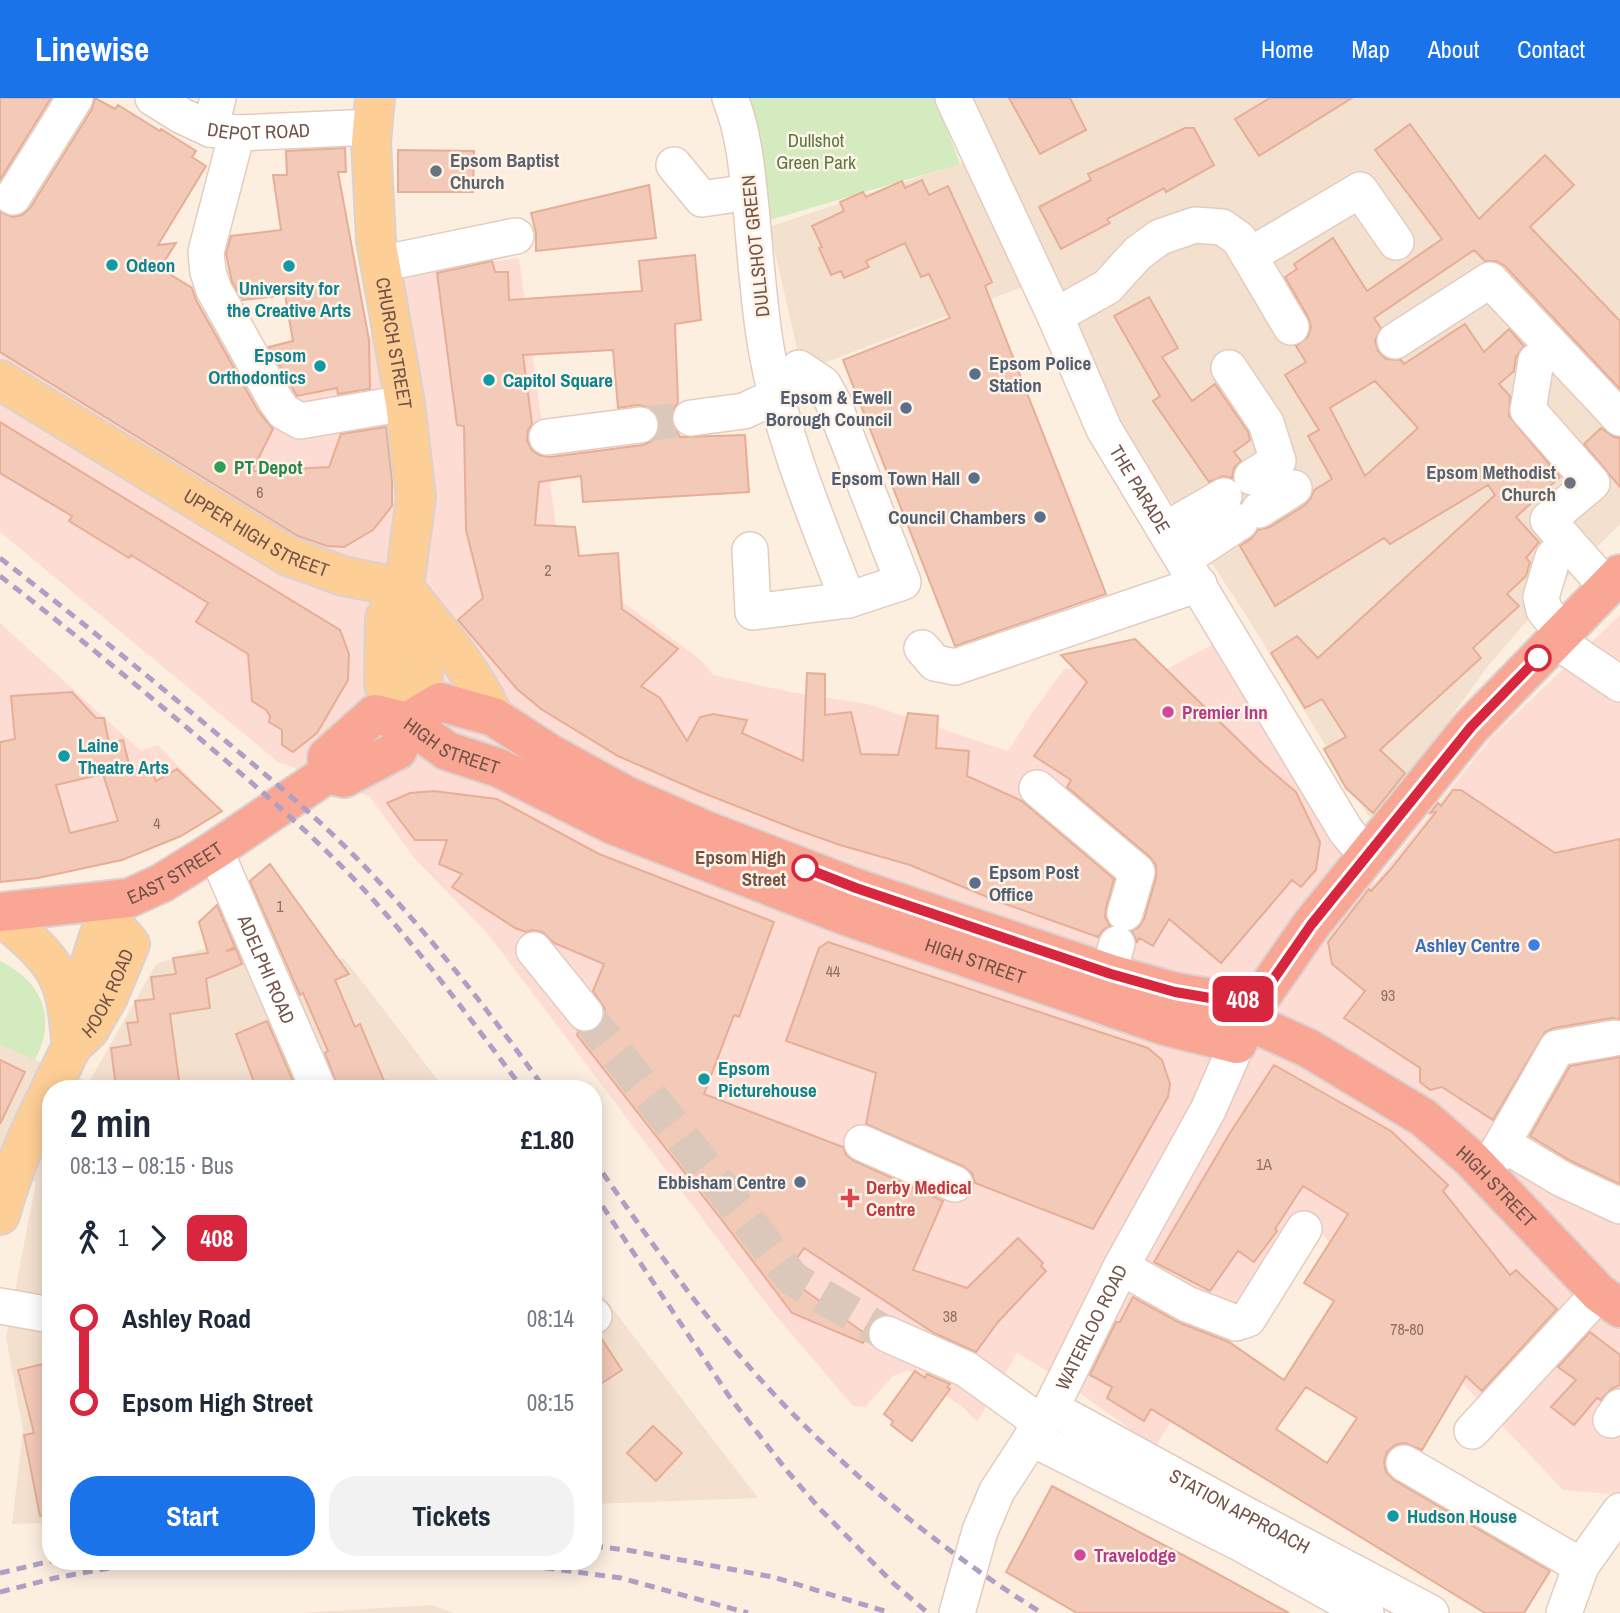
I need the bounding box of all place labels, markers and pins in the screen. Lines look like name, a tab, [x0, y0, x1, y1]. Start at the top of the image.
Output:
place label: Epsom Baptist Church	[450, 147, 559, 195]
marker: Epsom Baptist Church	[428, 163, 444, 179]
place label: Odeon	[126, 252, 175, 278]
marker: Odeon	[104, 257, 120, 273]
marker: University for the Creative Arts	[281, 258, 297, 274]
place label: University for the Creative Arts	[227, 275, 351, 323]
place label: Epsom Orthodontics	[208, 342, 306, 390]
place label: Epsom Police Station	[989, 350, 1092, 398]
marker: Epsom Orthodontics	[312, 358, 328, 374]
marker: Epsom Police Station	[967, 366, 983, 382]
place label: Capitol Square	[503, 367, 613, 393]
marker: Capitol Square	[481, 372, 497, 388]
place label: Epsom & Ewell Borough Council	[766, 384, 892, 432]
marker: Epsom & Ewell Borough Council	[898, 400, 914, 416]
place label: PT Depot	[234, 454, 302, 480]
marker: PT Depot	[212, 459, 228, 475]
place label: Epsom Methodist Church	[1426, 459, 1556, 507]
place label: Epsom Town Hall	[831, 465, 960, 491]
marker: Epsom Town Hall	[966, 470, 982, 486]
marker: Epsom Methodist Church	[1562, 475, 1578, 491]
place label: Council Chambers	[888, 504, 1026, 530]
marker: Council Chambers	[1032, 509, 1048, 525]
unlabelled marker	[1525, 645, 1551, 671]
place label: Premier Inn	[1182, 699, 1268, 725]
marker: Premier Inn	[1160, 704, 1176, 720]
place label: Laine Theatre Arts	[78, 732, 169, 780]
marker: Laine Theatre Arts	[56, 748, 72, 764]
place label: Epsom High Street	[695, 844, 786, 892]
marker: Epsom High Street	[792, 855, 818, 881]
place label: Epsom Post Office	[989, 859, 1079, 907]
marker: Epsom Post Office	[967, 875, 983, 891]
place label: Ashley Centre	[1415, 932, 1520, 958]
marker: Ashley Centre	[1526, 937, 1542, 953]
place label: Epsom Picturehouse	[718, 1055, 817, 1103]
marker: Epsom Picturehouse	[696, 1071, 712, 1087]
place label: Ebbisham Centre	[658, 1169, 786, 1195]
marker: Ebbisham Centre	[792, 1174, 808, 1190]
place label: Derby Medical Centre	[866, 1174, 972, 1222]
marker: Derby Medical Centre	[840, 1188, 860, 1208]
place label: Hudson House	[1407, 1503, 1517, 1529]
marker: Hudson House	[1385, 1508, 1401, 1524]
place label: Travelodge	[1094, 1542, 1177, 1568]
marker: Travelodge	[1072, 1547, 1088, 1563]

